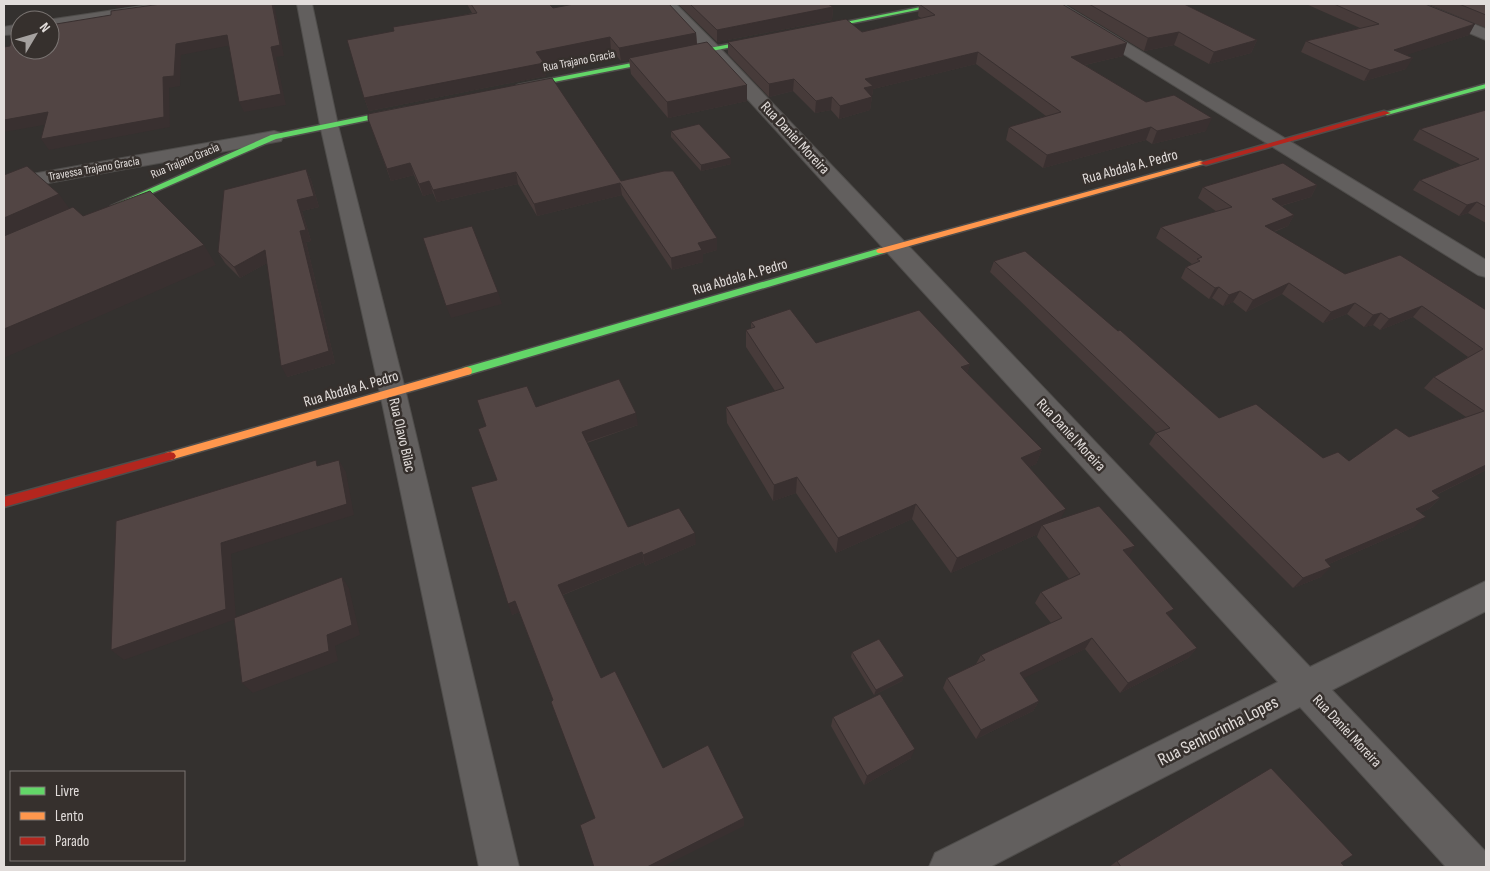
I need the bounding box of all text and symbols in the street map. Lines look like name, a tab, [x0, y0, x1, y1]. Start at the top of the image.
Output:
north arrow	[10, 10, 60, 60]
text: N	[36, 19, 54, 35]
street label: Rua Trajano Gracia	[542, 47, 617, 75]
street label: Rua Daniel Moreira	[756, 98, 834, 179]
street label: Rua Trajano Gracia	[148, 140, 222, 182]
street label: Rua Abdala A. Pedro	[1080, 145, 1180, 189]
street label: Travessa Trajano Gracia	[47, 154, 141, 184]
street label: Rua Abdala A. Pedro	[690, 254, 790, 300]
street label: Rua Abdala A. Pedro	[301, 366, 401, 412]
street label: Rua Daniel Moreira	[1032, 395, 1110, 476]
street label: Rua Olavo Bilac	[384, 396, 420, 474]
street label: Rua Daniel Moreira	[1308, 691, 1386, 772]
street label: Rua Senhorinha Lopes	[1154, 692, 1282, 770]
legend	[10, 771, 185, 861]
text: Livre	[55, 782, 79, 801]
text: Lento	[55, 807, 84, 826]
text: Parado	[55, 832, 89, 851]

